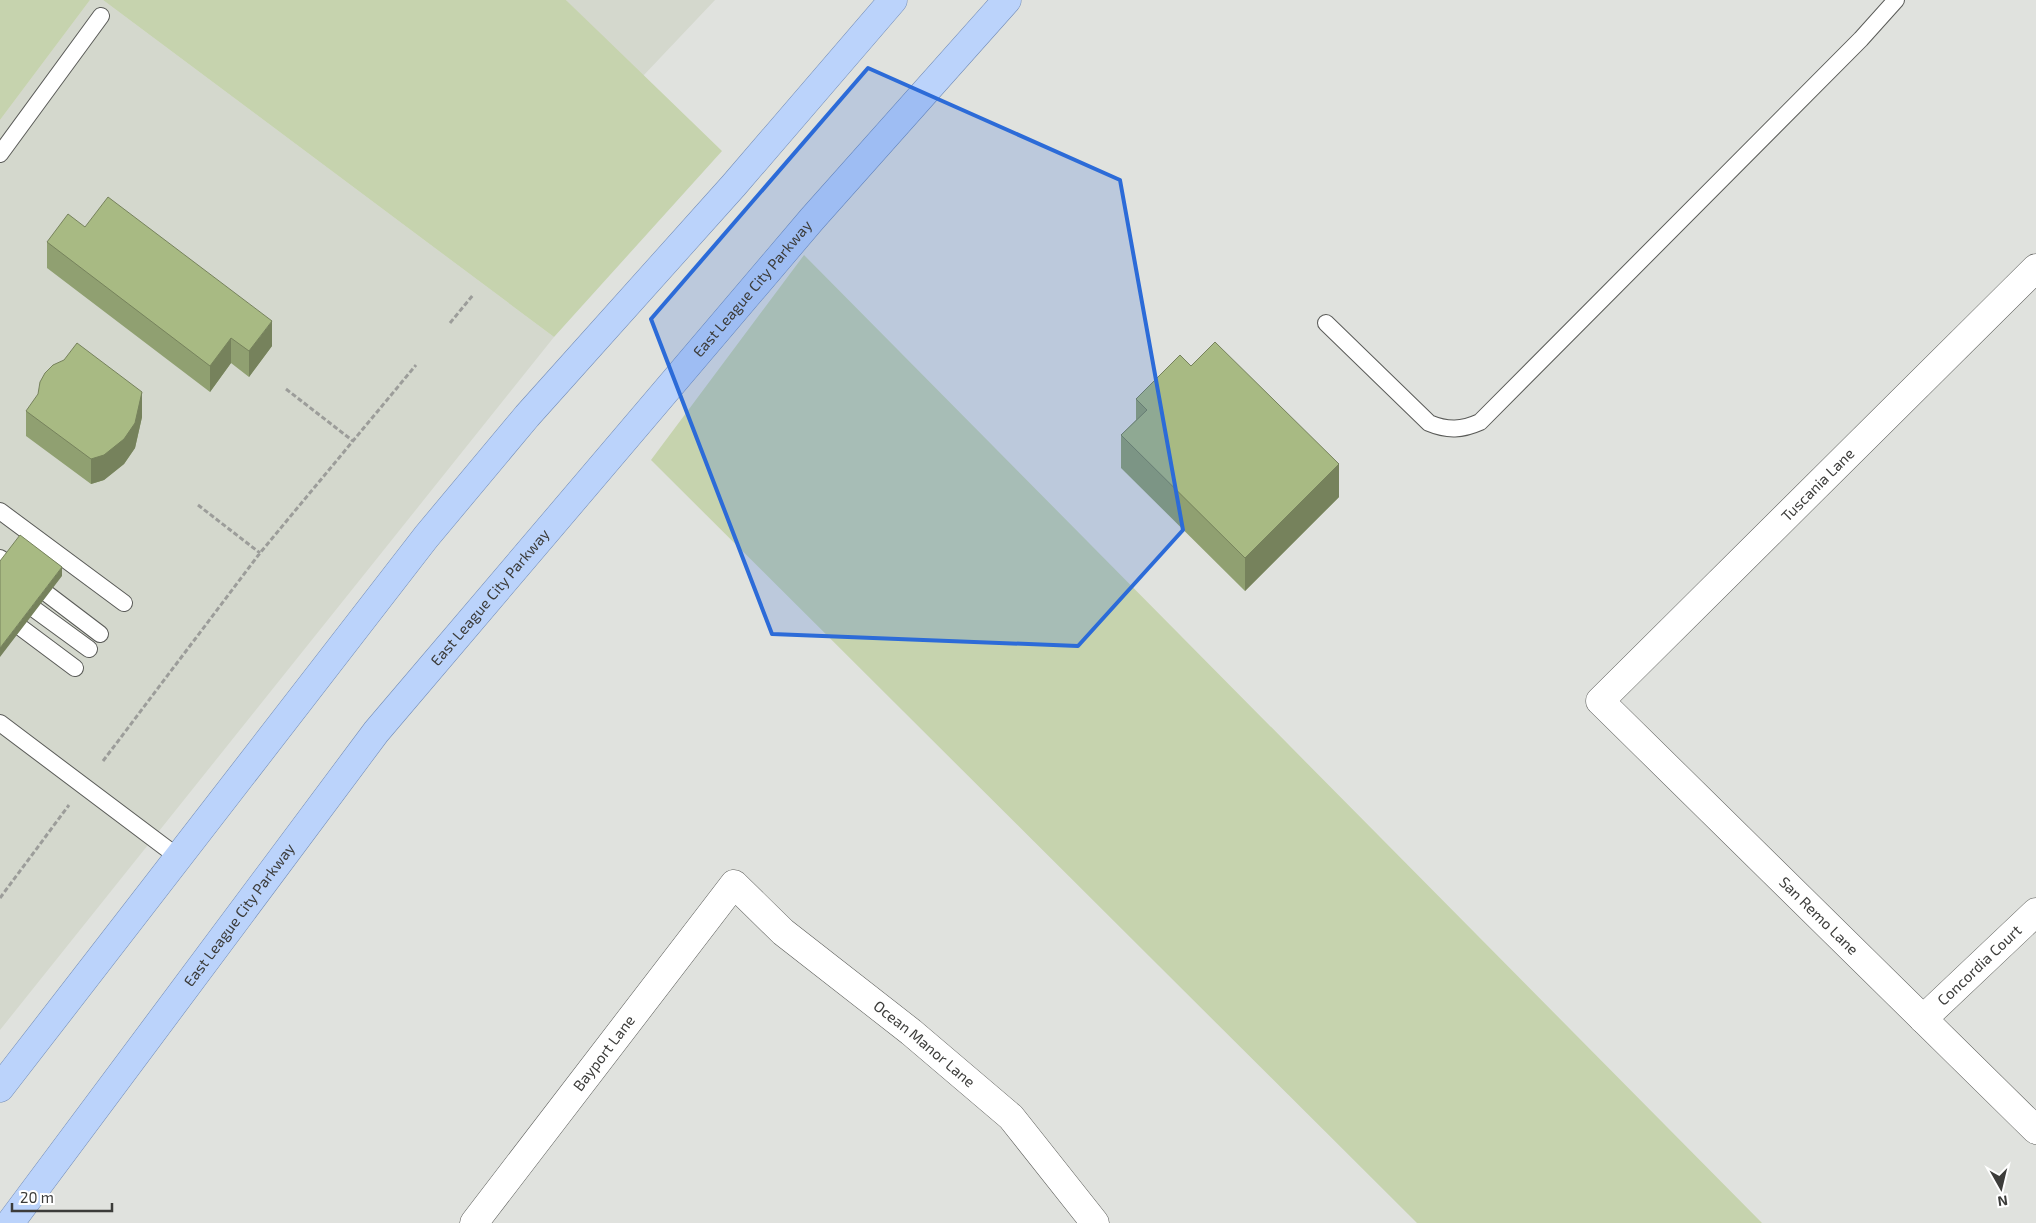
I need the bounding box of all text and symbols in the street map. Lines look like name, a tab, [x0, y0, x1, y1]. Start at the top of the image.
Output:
street label: East League City Parkway	[689, 216, 815, 360]
street label: Tuscania Lane	[1777, 444, 1858, 525]
street label: East League City Parkway	[426, 525, 553, 669]
street label: East League City Parkway	[180, 839, 298, 990]
street label: San Remo Lane	[1776, 872, 1862, 958]
street label: Concordia Court	[1933, 921, 2025, 1009]
street label: Ocean Manor Lane	[870, 996, 979, 1090]
street label: Bayport Lane	[569, 1011, 638, 1094]
north arrow	[1976, 1163, 2026, 1213]
scale bar	[12, 1180, 112, 1212]
text: 20 m	[20, 1188, 54, 1206]
text: N	[1997, 1192, 2009, 1210]

